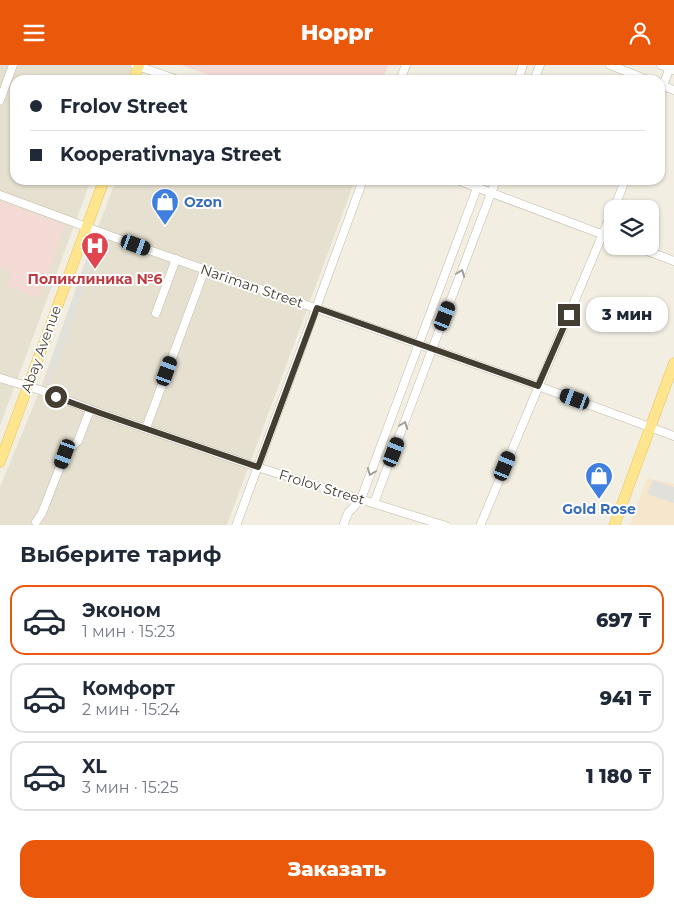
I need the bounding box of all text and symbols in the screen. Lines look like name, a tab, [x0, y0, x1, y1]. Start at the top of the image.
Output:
icon: menu	[20, 19, 48, 47]
text: Hoppr	[301, 19, 373, 46]
icon: person	[626, 19, 654, 47]
text: Frolov Street	[60, 95, 188, 118]
text: Kooperativnaya Street	[60, 143, 282, 166]
shop icon: Ozon	[150, 187, 180, 226]
place label: Ozon	[184, 193, 222, 211]
map controls	[604, 200, 659, 255]
button: layers	[604, 200, 659, 255]
hospital icon: Поликлиника №6	[80, 231, 110, 270]
car	[119, 233, 152, 257]
street label: Nariman Street	[198, 260, 306, 312]
one-way arrow	[455, 269, 465, 278]
place label: Поликлиника №6	[28, 270, 163, 288]
callout: 3 мин	[586, 297, 669, 333]
car	[432, 299, 457, 333]
street label: Abay Avenue	[17, 303, 65, 395]
route end	[558, 304, 580, 326]
text: 3 мин	[602, 305, 652, 324]
car	[154, 354, 179, 388]
route start	[45, 386, 67, 408]
car	[558, 387, 591, 411]
one-way arrow	[398, 421, 408, 430]
car	[381, 435, 406, 469]
car	[52, 437, 77, 471]
car	[492, 449, 517, 483]
shop icon: Gold Rose	[584, 461, 614, 500]
street label: Frolov Street	[277, 465, 367, 509]
one-way arrow	[367, 467, 377, 475]
place label: Gold Rose	[562, 500, 636, 518]
text: Выберите тариф	[20, 541, 221, 568]
icon: car	[22, 598, 67, 643]
text: Эконом	[82, 599, 161, 622]
text: 697 ₸	[596, 609, 652, 632]
text: 1 мин · 15:23	[82, 622, 175, 641]
icon: car	[22, 676, 67, 721]
text: Комфорт	[82, 677, 175, 700]
text: 941 ₸	[600, 687, 652, 710]
text: 2 мин · 15:24	[82, 700, 180, 719]
icon: car	[22, 754, 67, 799]
text: XL	[82, 755, 107, 778]
text: 1 180 ₸	[586, 765, 652, 788]
text: 3 мин · 15:25	[82, 778, 178, 797]
button: Заказать	[20, 840, 654, 898]

